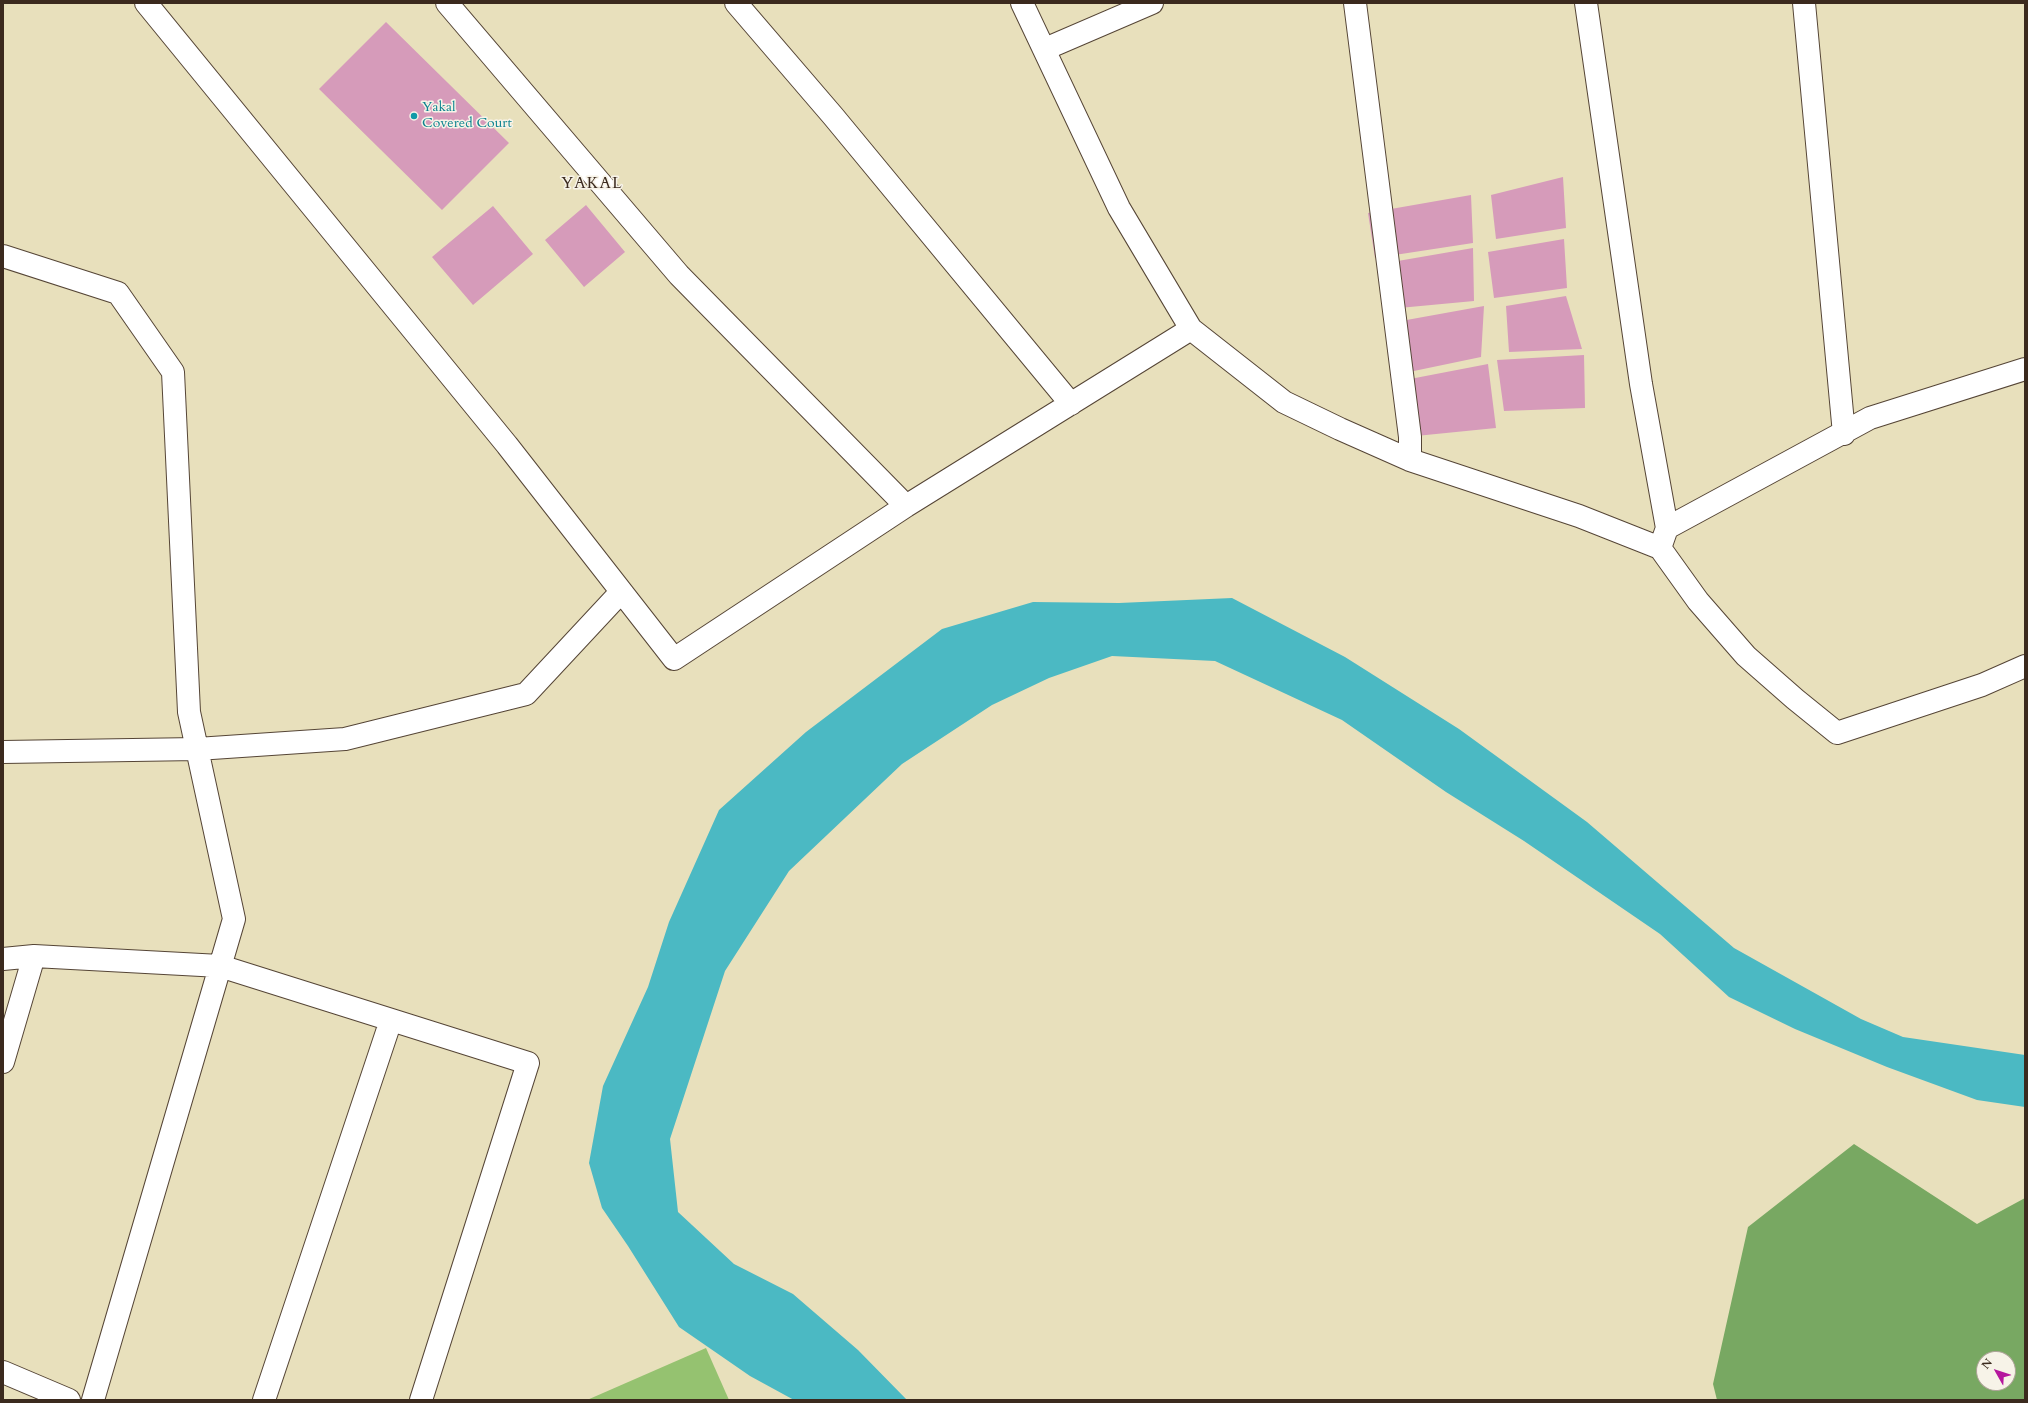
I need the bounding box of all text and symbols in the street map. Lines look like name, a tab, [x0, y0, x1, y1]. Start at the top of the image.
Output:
place label: Yakal Covered Court	[422, 100, 512, 132]
marker: Yakal Covered Court	[409, 111, 419, 121]
district label: YAKAL	[561, 174, 623, 194]
north arrow	[1976, 1351, 2016, 1391]
text: N	[1978, 1355, 1996, 1372]

